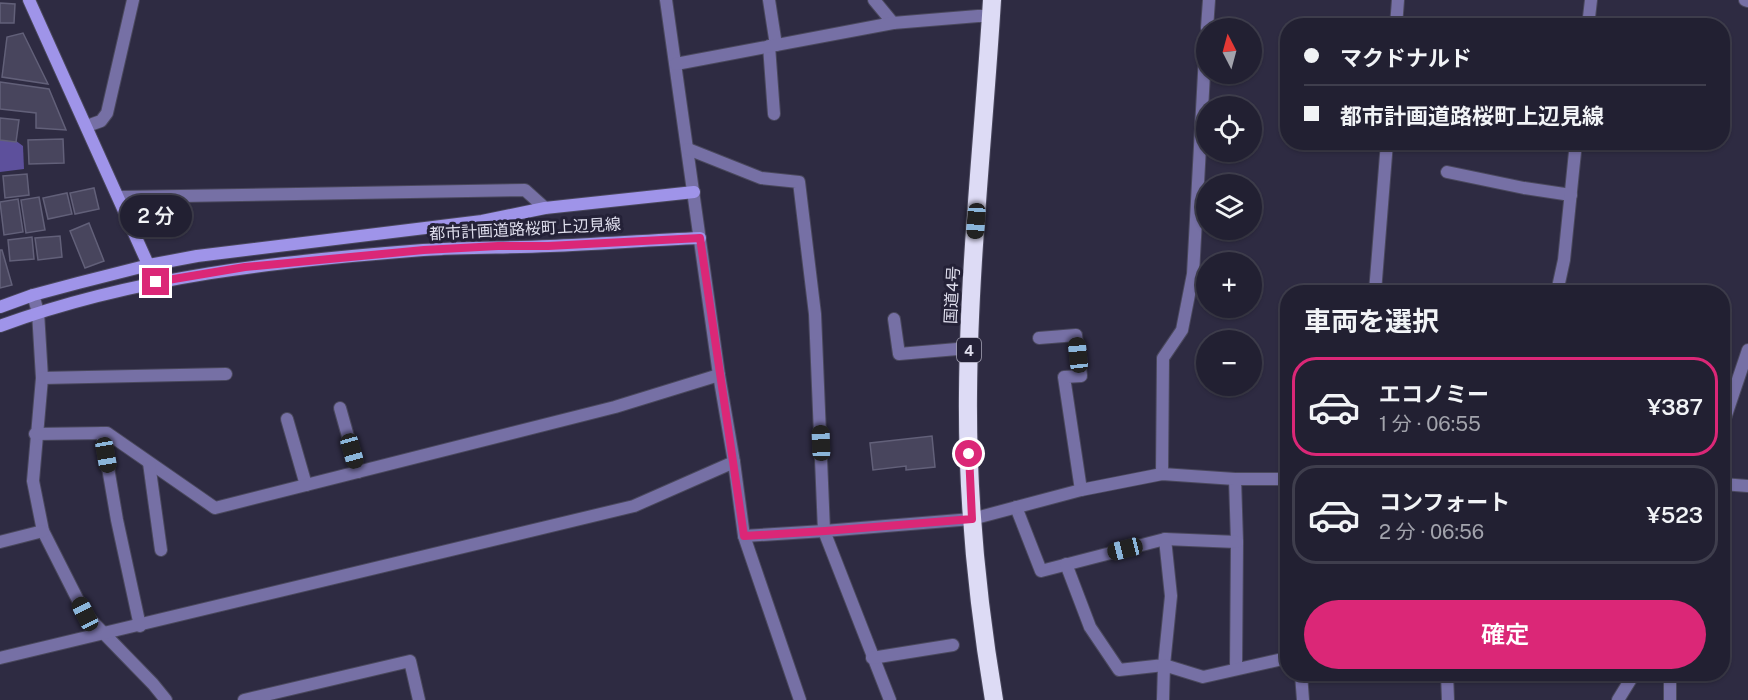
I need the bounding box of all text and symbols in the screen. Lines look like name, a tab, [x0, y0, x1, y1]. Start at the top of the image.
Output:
north arrow	[1196, 18, 1262, 84]
map controls	[1196, 18, 1262, 396]
text: マクドナルド	[1340, 45, 1472, 71]
button: locate	[1196, 96, 1262, 162]
text: 都市計画道路桜町上辺見線	[1340, 103, 1604, 129]
button: layers	[1196, 174, 1262, 240]
callout: 2 分	[120, 195, 192, 237]
car	[966, 202, 986, 240]
text: 2 分	[137, 204, 175, 228]
street label: 都市計画道路桜町上辺見線	[429, 214, 621, 244]
button: +	[1196, 252, 1262, 318]
street label: 国道4号	[941, 266, 963, 324]
route end	[142, 268, 169, 295]
text: 車両を選択	[1304, 305, 1439, 337]
button: −	[1196, 330, 1262, 396]
car	[1067, 336, 1089, 374]
road number: 4	[957, 338, 981, 362]
icon: car	[1307, 380, 1361, 434]
text: エコノミー	[1379, 381, 1489, 407]
text: ¥387	[1647, 394, 1703, 420]
text: 1 分 · 06:55	[1379, 412, 1481, 436]
car	[811, 425, 831, 461]
car	[338, 431, 366, 471]
car	[94, 436, 118, 474]
route start	[955, 440, 982, 467]
icon: car	[1307, 488, 1361, 542]
text: コンフォート	[1379, 489, 1510, 515]
text: ¥523	[1647, 502, 1703, 528]
text: 2 分 · 06:56	[1379, 520, 1484, 544]
car	[1105, 536, 1145, 562]
car	[69, 594, 101, 634]
button: 確定	[1304, 600, 1706, 669]

